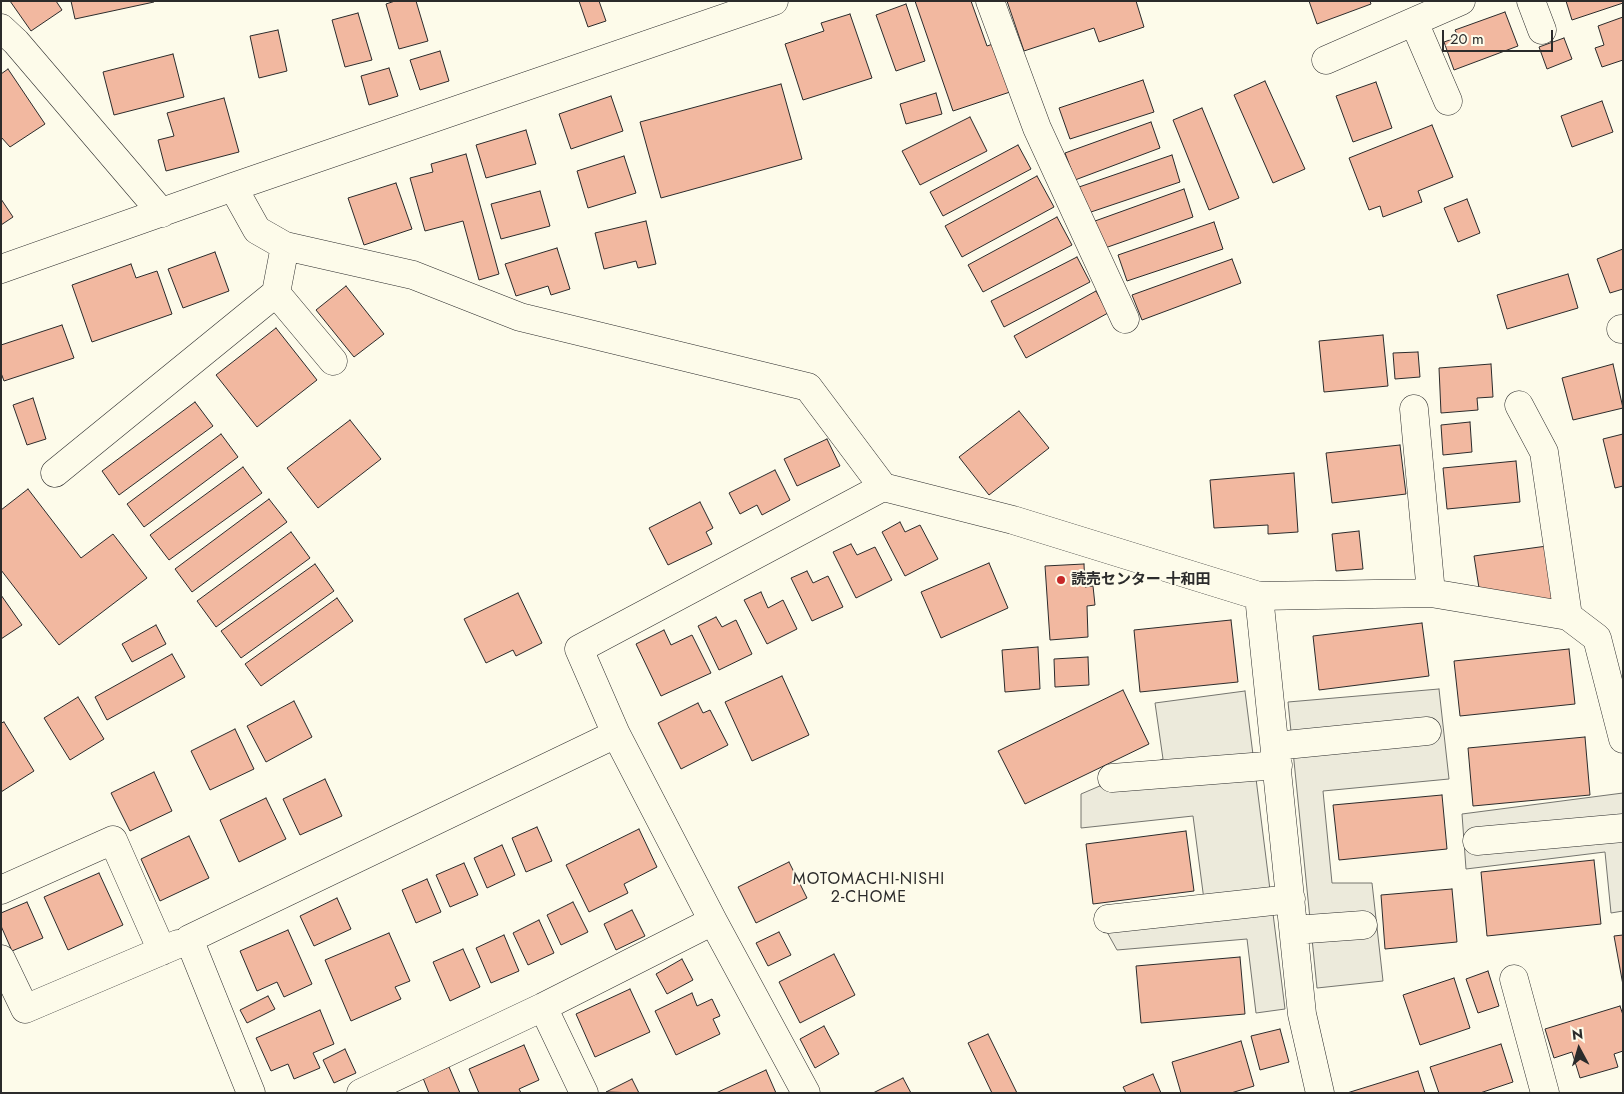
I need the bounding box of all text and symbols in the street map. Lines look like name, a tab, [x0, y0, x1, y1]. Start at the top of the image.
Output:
scale bar	[1444, 20, 1555, 52]
text: 20 m	[1450, 28, 1484, 50]
place label: 読売センター 十和田	[1071, 571, 1210, 589]
marker: 読売センター 十和田	[1055, 574, 1067, 586]
district label: MOTOMACHI-NISHI 2-CHOME	[791, 870, 947, 908]
north arrow	[1554, 1024, 1604, 1074]
text: N	[1571, 1024, 1584, 1045]

